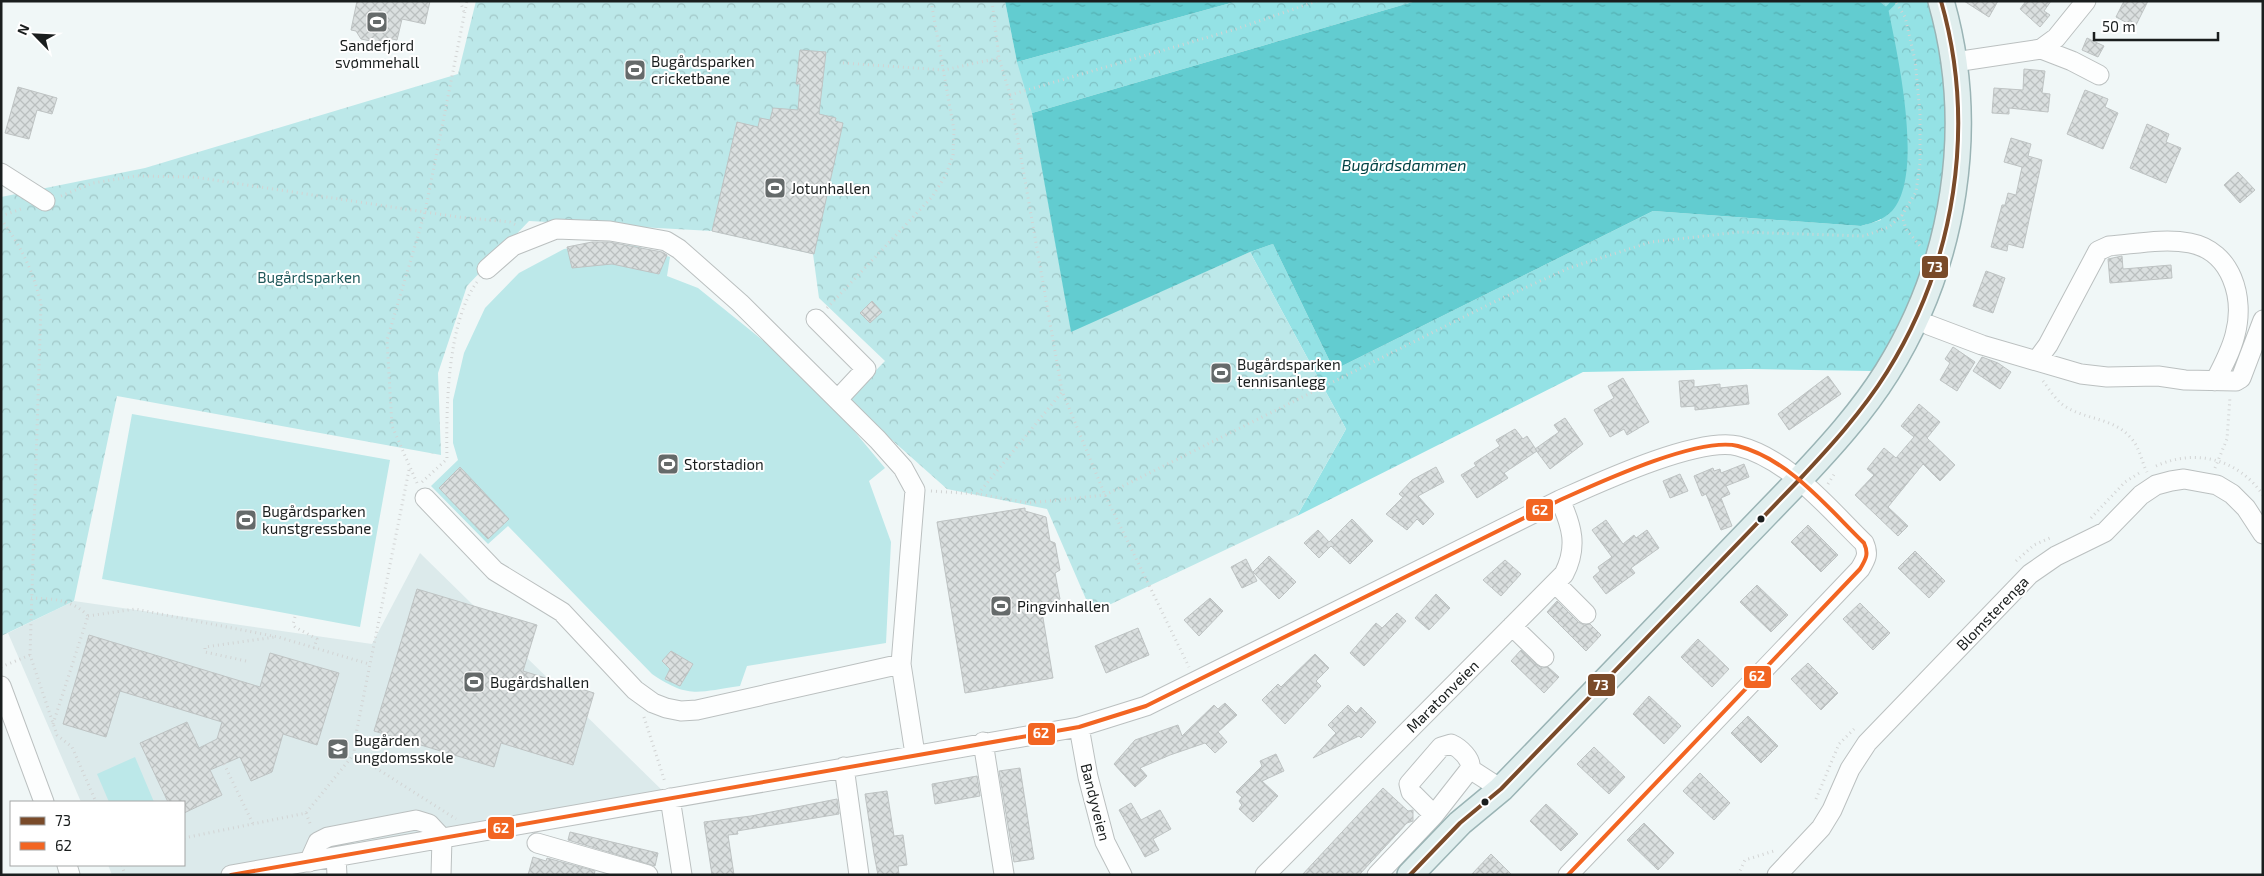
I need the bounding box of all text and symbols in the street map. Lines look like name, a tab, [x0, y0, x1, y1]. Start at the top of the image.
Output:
north arrow	[10, 10, 60, 60]
sports icon: Sandefjord svømmehall	[365, 10, 389, 34]
scale bar	[2094, 10, 2218, 42]
text: 50 m	[2102, 17, 2136, 35]
text: N	[13, 21, 32, 38]
place label: Sandefjord svømmehall	[335, 36, 420, 71]
place label: Bugårdsparken cricketbane	[651, 52, 755, 87]
sports icon: Bugårdsparken cricketbane	[623, 58, 647, 82]
water label: Bugårdsdammen	[1342, 155, 1466, 174]
sports icon: Jotunhallen	[763, 176, 787, 200]
place label: Jotunhallen	[791, 179, 870, 197]
line badge: 73	[1921, 255, 1949, 279]
text: 73	[1927, 258, 1943, 275]
park label: Bugårdsparken	[257, 268, 361, 286]
place label: Bugårdsparken tennisanlegg	[1237, 355, 1341, 390]
sports icon: Bugårdsparken tennisanlegg	[1209, 361, 1233, 385]
sports icon: Storstadion	[656, 452, 680, 476]
place label: Storstadion	[684, 455, 764, 473]
line badge: 62	[1525, 498, 1554, 522]
text: 62	[1532, 501, 1548, 518]
place label: Bugårdsparken kunstgressbane	[262, 502, 371, 537]
sports icon: Bugårdsparken kunstgressbane	[234, 508, 258, 532]
unlabelled marker	[1756, 514, 1766, 524]
street label: Blomsterenga	[1952, 572, 2032, 654]
sports icon: Pingvinhallen	[989, 594, 1013, 618]
place label: Pingvinhallen	[1017, 597, 1110, 615]
street label: Maratonveien	[1402, 656, 1482, 736]
line badge: 62	[1743, 665, 1772, 689]
text: 62	[1749, 667, 1765, 684]
sports icon: Bugårdshallen	[462, 670, 486, 694]
place label: Bugårdshallen	[490, 673, 589, 691]
line badge: 73	[1587, 673, 1616, 697]
text: 73	[1593, 676, 1609, 693]
line badge: 62	[1027, 722, 1056, 746]
text: 62	[1033, 724, 1049, 741]
place label: Bugården ungdomsskole	[354, 731, 454, 766]
school or university icon: Bugården ungdomsskole	[326, 737, 350, 761]
street label: Bandyveien	[1078, 761, 1114, 843]
unlabelled marker	[1480, 797, 1490, 807]
legend	[10, 801, 185, 866]
text: 73	[55, 811, 71, 829]
line badge: 62	[487, 816, 515, 840]
text: 62	[493, 819, 509, 836]
text: 62	[55, 836, 72, 854]

